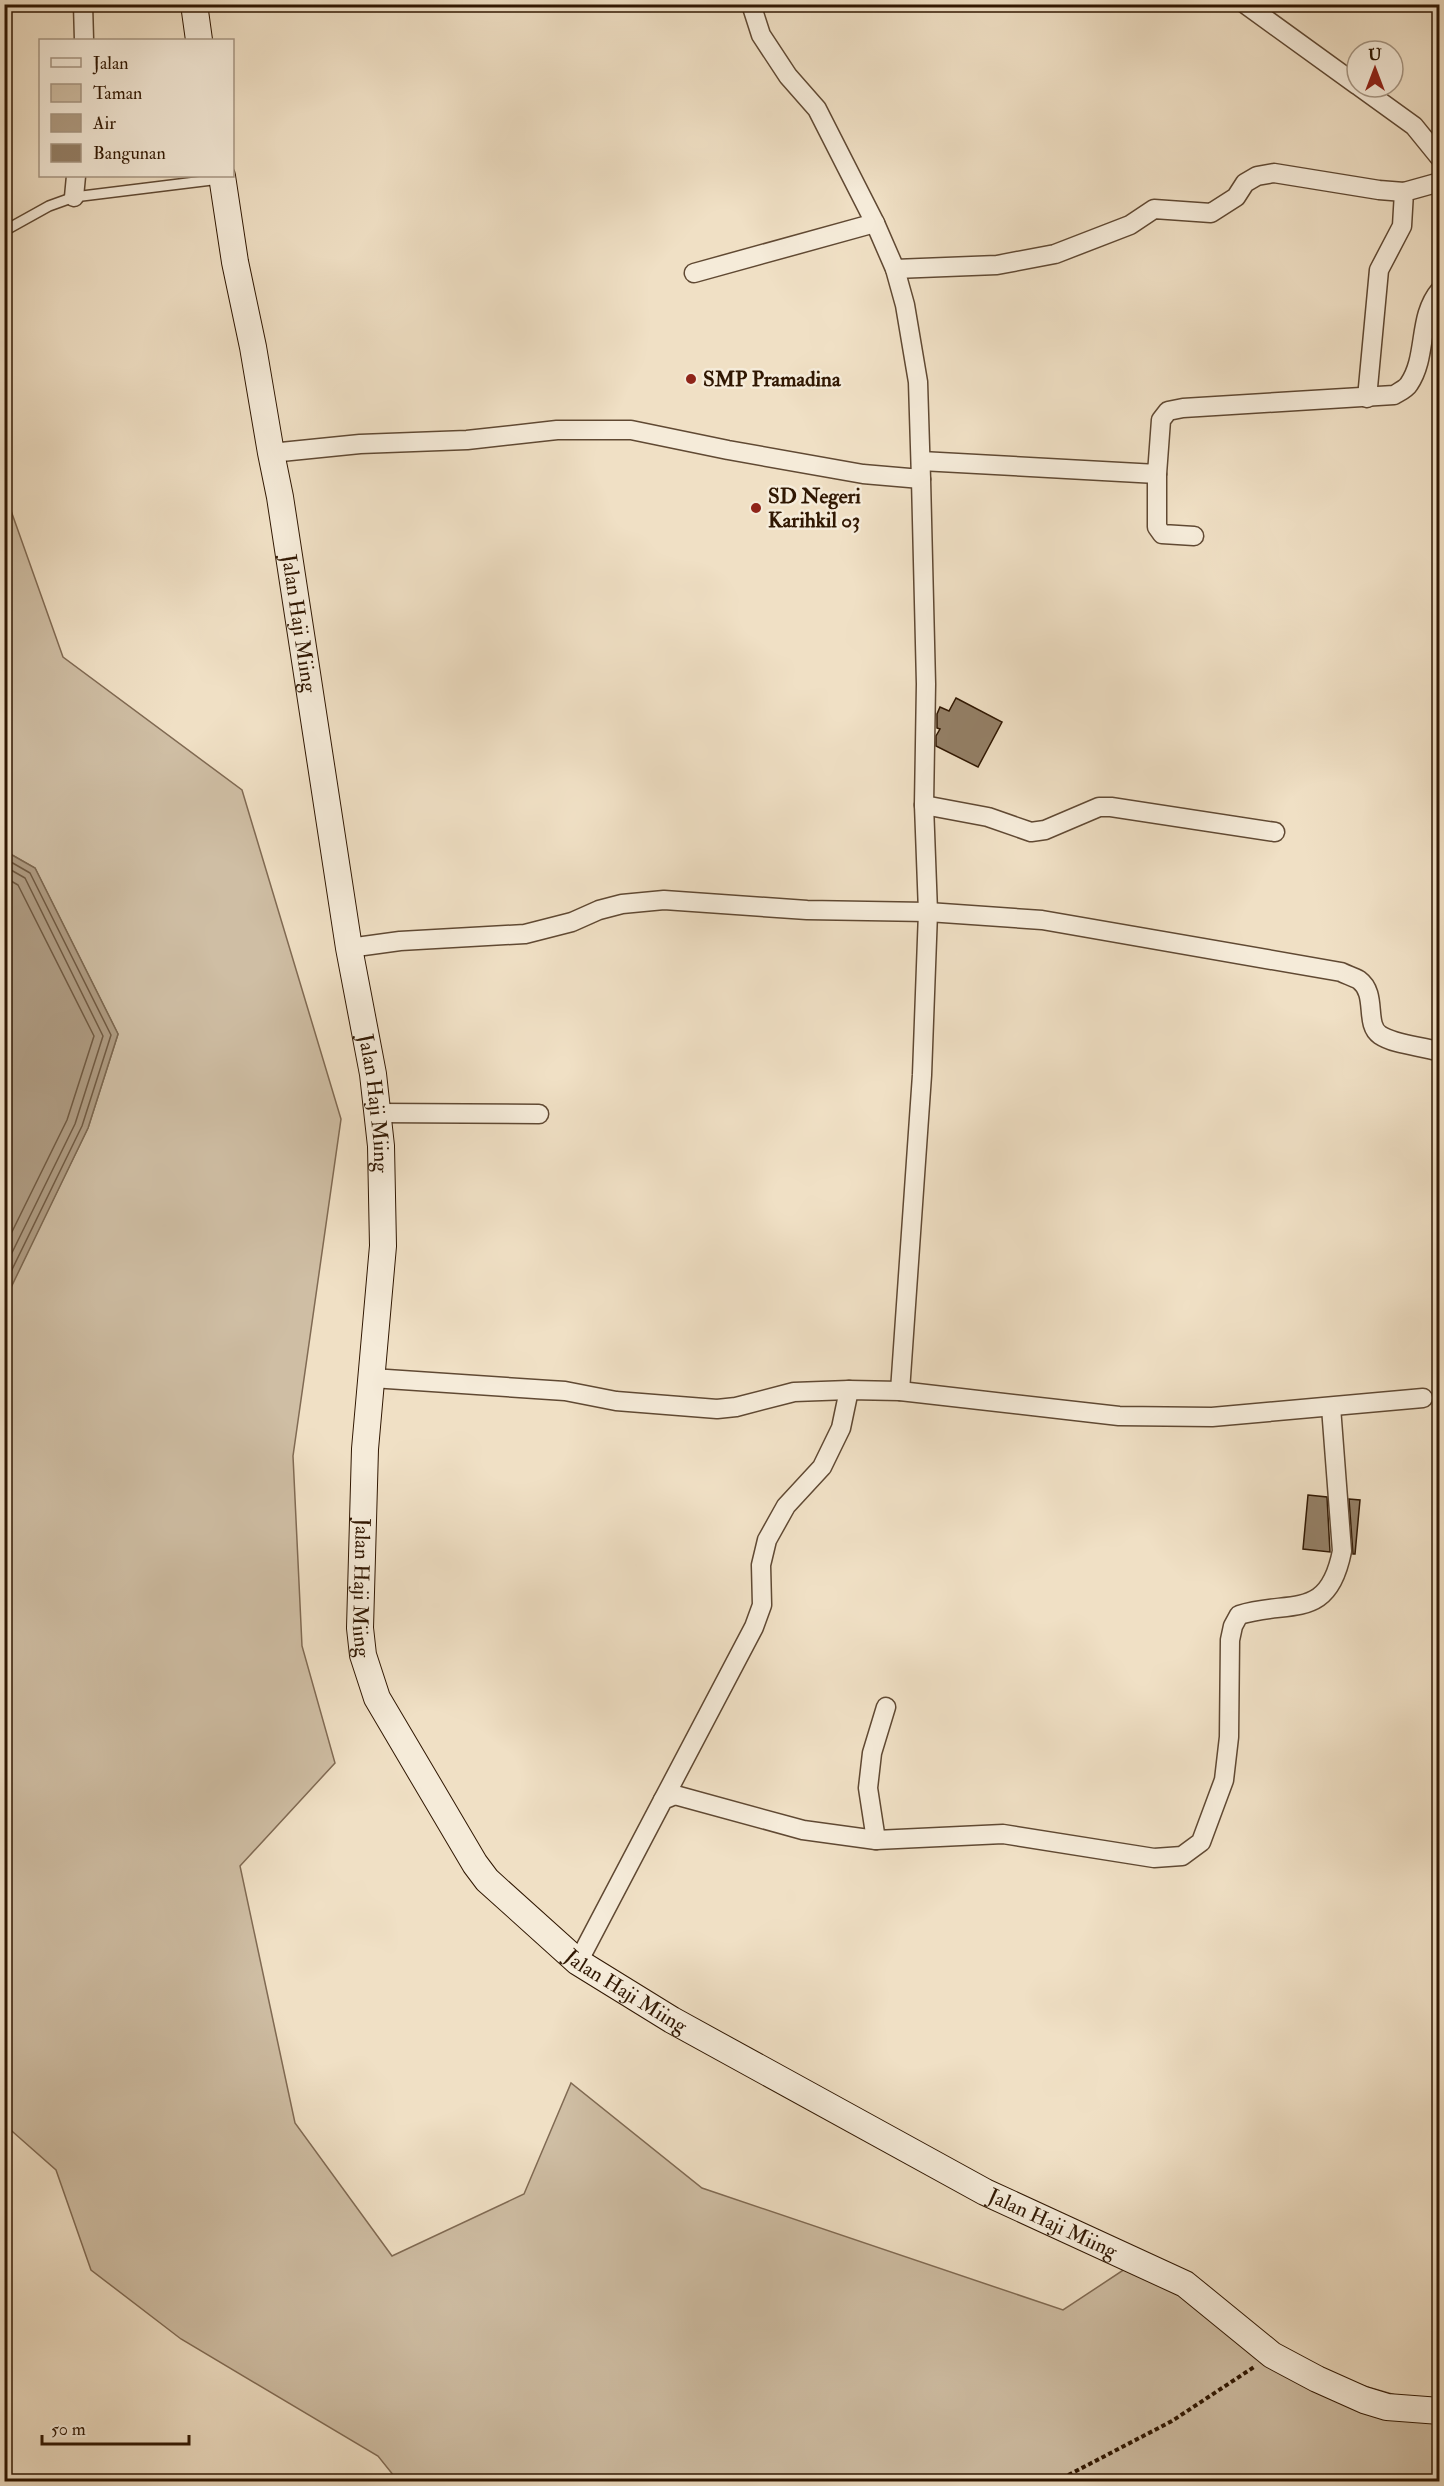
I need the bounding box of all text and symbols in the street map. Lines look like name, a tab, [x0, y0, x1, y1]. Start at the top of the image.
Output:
legend	[39, 39, 234, 177]
north arrow	[1345, 39, 1405, 99]
text: U	[1368, 45, 1382, 65]
text: Jalan	[92, 52, 129, 75]
text: Taman	[93, 82, 142, 105]
text: Air	[92, 112, 116, 135]
text: Bangunan	[93, 142, 166, 165]
place label: SMP Pramadina	[703, 366, 842, 393]
marker: SMP Pramadina	[684, 372, 698, 386]
place label: SD Negeri Karihkil 03	[768, 483, 861, 534]
marker: SD Negeri Karihkil 03	[749, 501, 763, 515]
street label: Jalan Haji Miing	[275, 551, 323, 695]
street label: Jalan Haji Miing	[352, 1031, 395, 1173]
street label: Jalan Haji Miing	[346, 1517, 377, 1660]
street label: Jalan Haji Miing	[558, 1942, 693, 2040]
street label: Jalan Haji Miing	[983, 2181, 1122, 2265]
scale bar	[42, 2408, 189, 2446]
text: 50 m	[51, 2418, 86, 2441]

